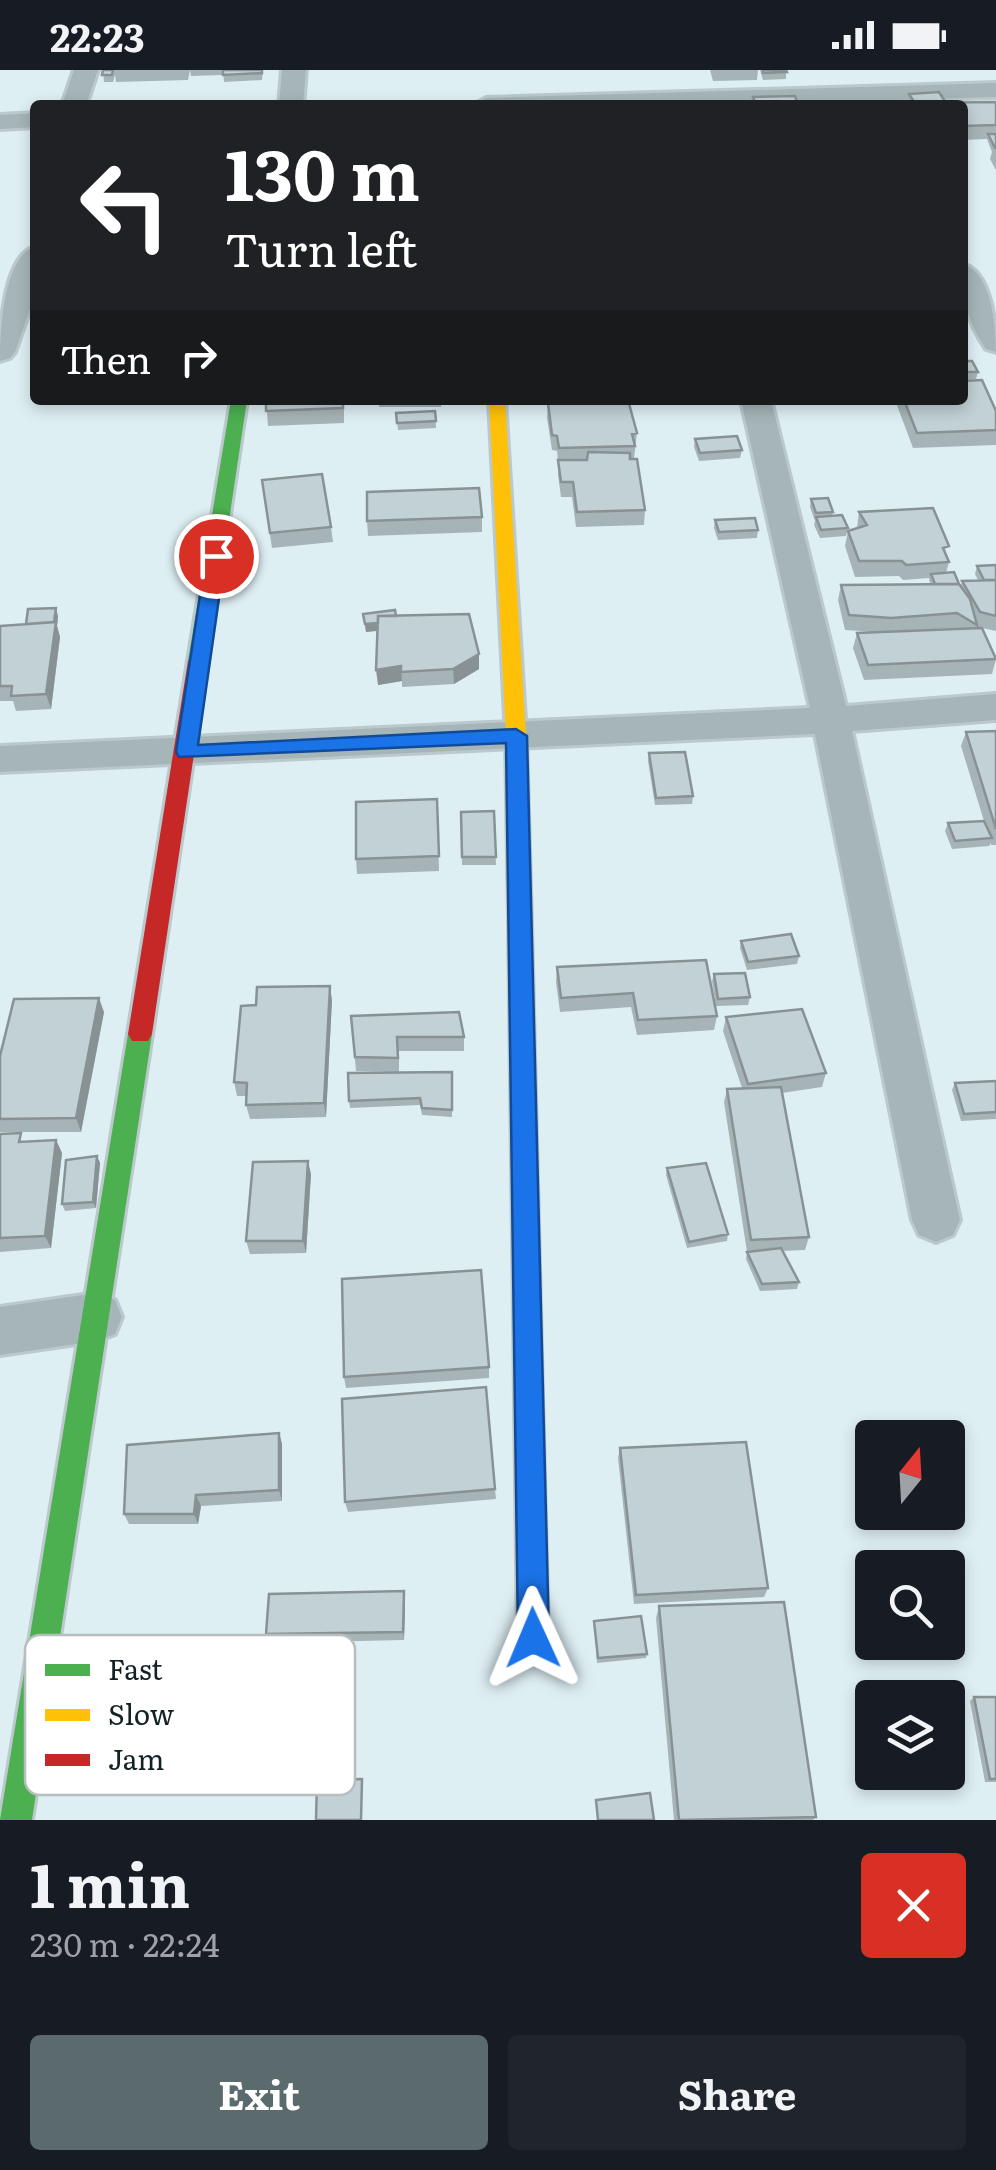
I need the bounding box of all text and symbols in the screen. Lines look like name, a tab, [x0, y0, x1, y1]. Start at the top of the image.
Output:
text: 22:23	[50, 7, 145, 64]
text: 130 m	[225, 119, 420, 223]
icon: left	[60, 140, 190, 270]
text: Turn left	[225, 214, 417, 281]
text: Then	[60, 329, 151, 386]
icon: right	[171, 330, 226, 385]
pin	[174, 514, 259, 599]
icon: arrive	[189, 529, 244, 584]
north arrow	[855, 1420, 965, 1530]
map controls	[855, 1420, 965, 1790]
button: search	[855, 1550, 965, 1660]
position arrow	[481, 1586, 585, 1690]
legend	[25, 1635, 355, 1795]
text: Fast	[108, 1647, 163, 1689]
button: layers	[855, 1680, 965, 1790]
text: Slow	[108, 1692, 174, 1734]
text: Jam	[108, 1737, 164, 1779]
text: 1 min	[30, 1837, 190, 1926]
button: close	[861, 1853, 966, 1958]
text: 230 m · 22:24	[30, 1919, 220, 1967]
button: Exit	[30, 2035, 488, 2150]
button: Share	[508, 2035, 966, 2150]

